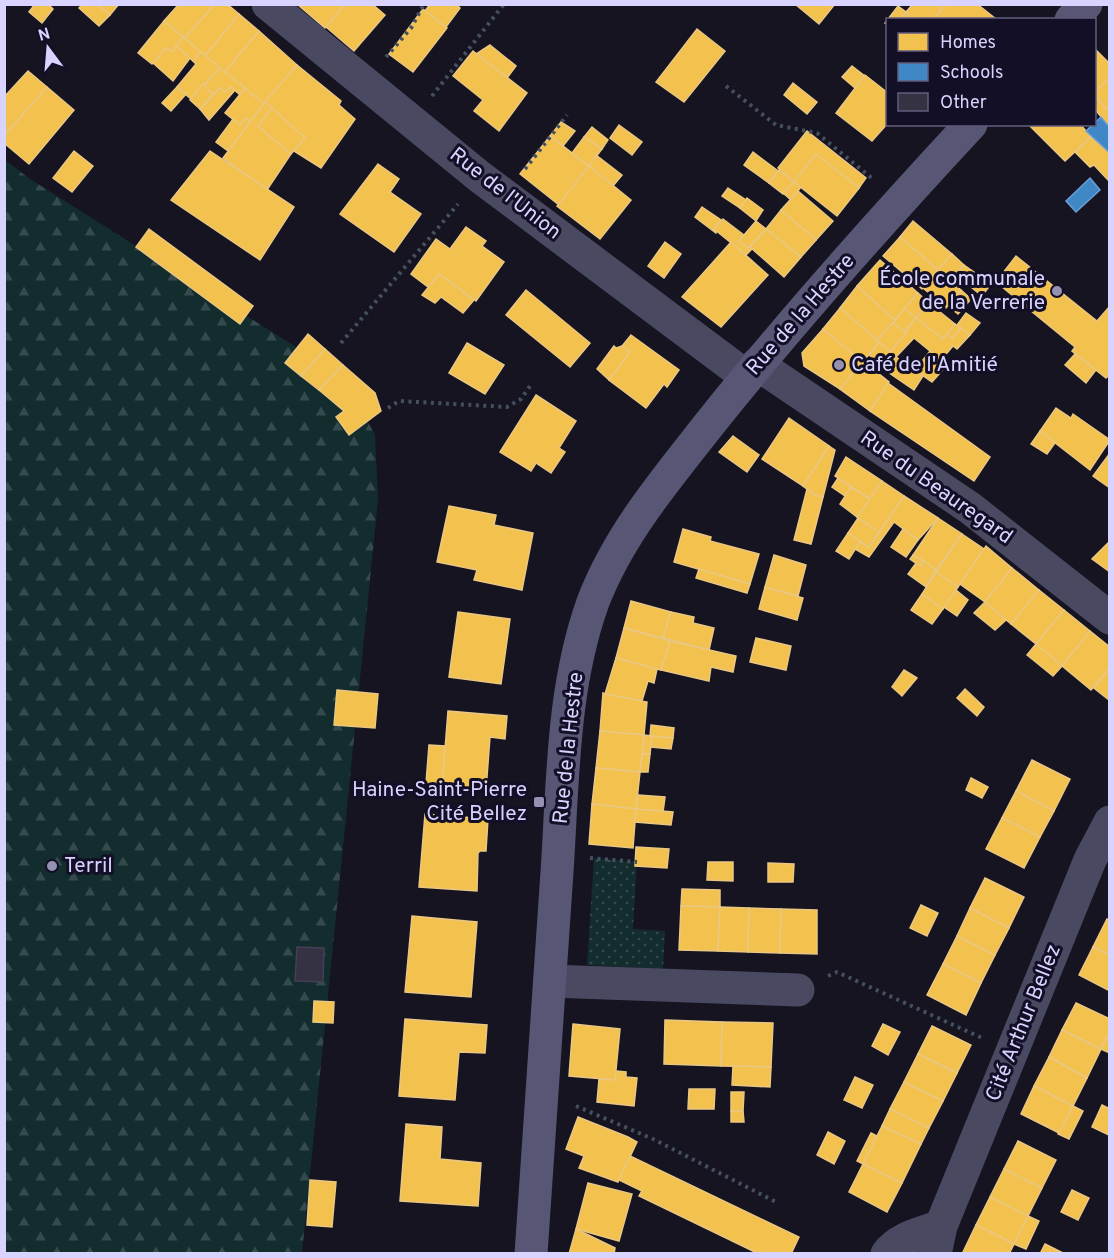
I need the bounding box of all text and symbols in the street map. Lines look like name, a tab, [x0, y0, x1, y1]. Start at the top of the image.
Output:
north arrow	[18, 18, 78, 78]
legend	[886, 18, 1096, 126]
text: N	[36, 24, 53, 47]
text: Homes	[940, 32, 996, 55]
text: Schools	[940, 62, 1003, 85]
text: Other	[940, 92, 987, 115]
street label: Rue de l'Union	[444, 142, 566, 246]
street label: Rue de la Hestre	[741, 249, 861, 381]
place label: École communale de la Verrerie	[879, 265, 1045, 317]
marker: École communale de la Verrerie	[1050, 284, 1064, 298]
place label: Café de l'Amitié	[851, 352, 998, 379]
marker: Café de l'Amitié	[832, 358, 846, 372]
street label: Rue du Beauregard	[854, 425, 1018, 551]
street label: Rue de la Hestre	[548, 671, 590, 825]
place label: Haine-Saint-Pierre Cité Bellez	[352, 777, 527, 828]
marker: Haine-Saint-Pierre Cité Bellez	[532, 795, 546, 809]
place label: Terril	[64, 853, 113, 880]
marker: Terril	[45, 859, 59, 873]
street label: Cité Arthur Bellez	[980, 940, 1068, 1106]

